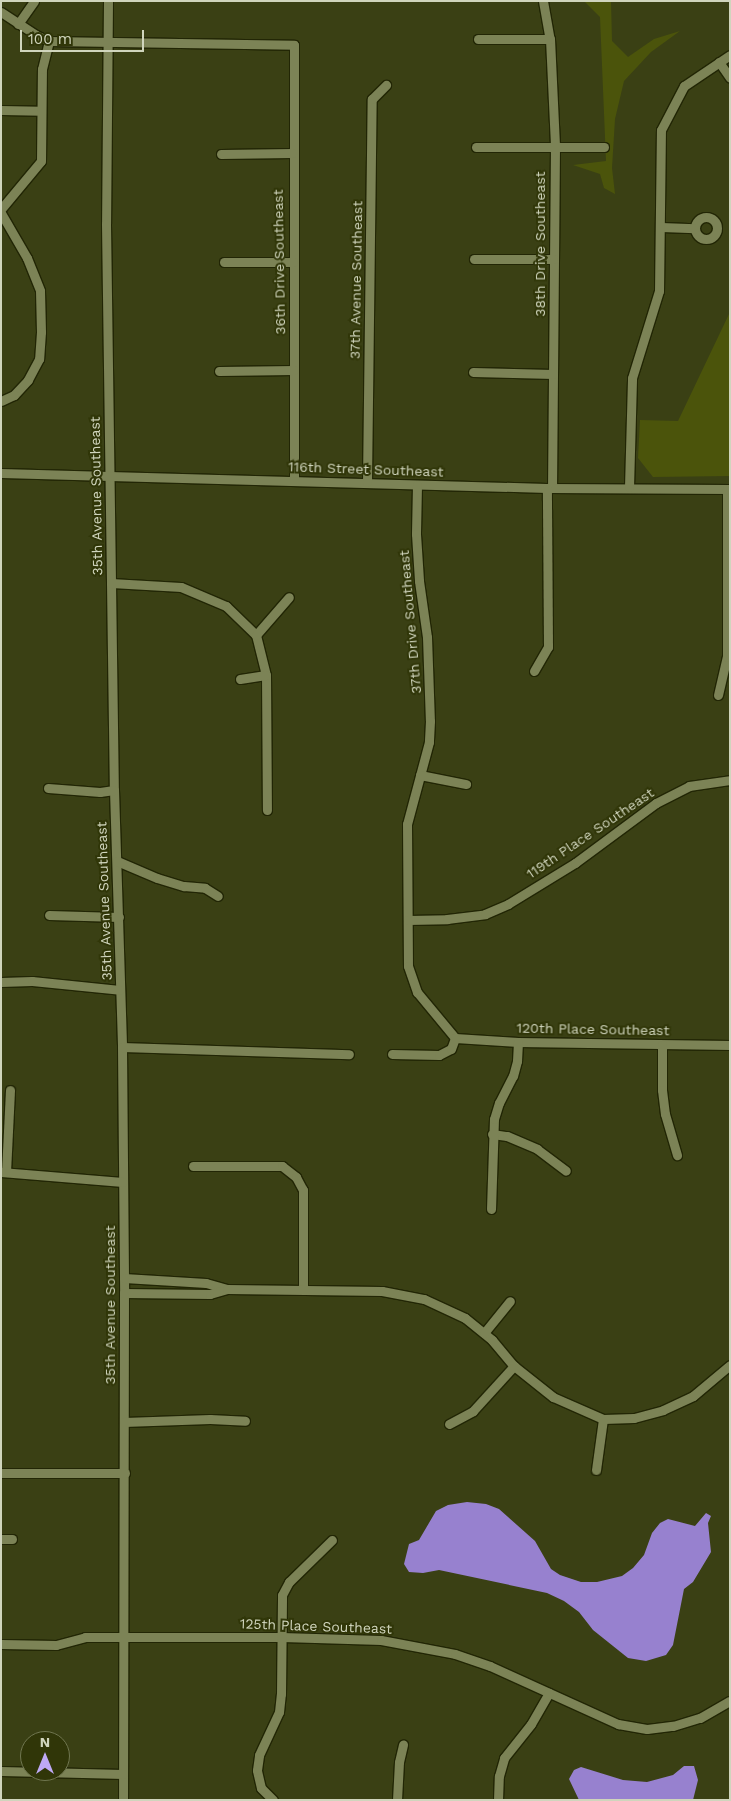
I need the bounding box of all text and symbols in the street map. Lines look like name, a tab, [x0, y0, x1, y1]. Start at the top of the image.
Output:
scale bar	[22, 20, 146, 52]
text: 100 m	[28, 30, 72, 48]
street label: 38th Drive Southeast	[532, 171, 548, 317]
street label: 36th Drive Southeast	[269, 189, 289, 335]
street label: 37th Avenue Southeast	[346, 200, 366, 360]
street label: 35th Avenue Southeast	[86, 416, 106, 576]
street label: 116th Street Southeast	[288, 458, 444, 480]
street label: 37th Drive Southeast	[395, 549, 425, 695]
street label: 119th Place Southeast	[523, 784, 657, 882]
street label: 35th Avenue Southeast	[93, 821, 115, 981]
street label: 120th Place Southeast	[516, 1019, 670, 1039]
street label: 35th Avenue Southeast	[102, 1225, 118, 1385]
street label: 125th Place Southeast	[240, 1615, 392, 1637]
north arrow	[20, 1731, 70, 1781]
text: N	[40, 1734, 50, 1750]

